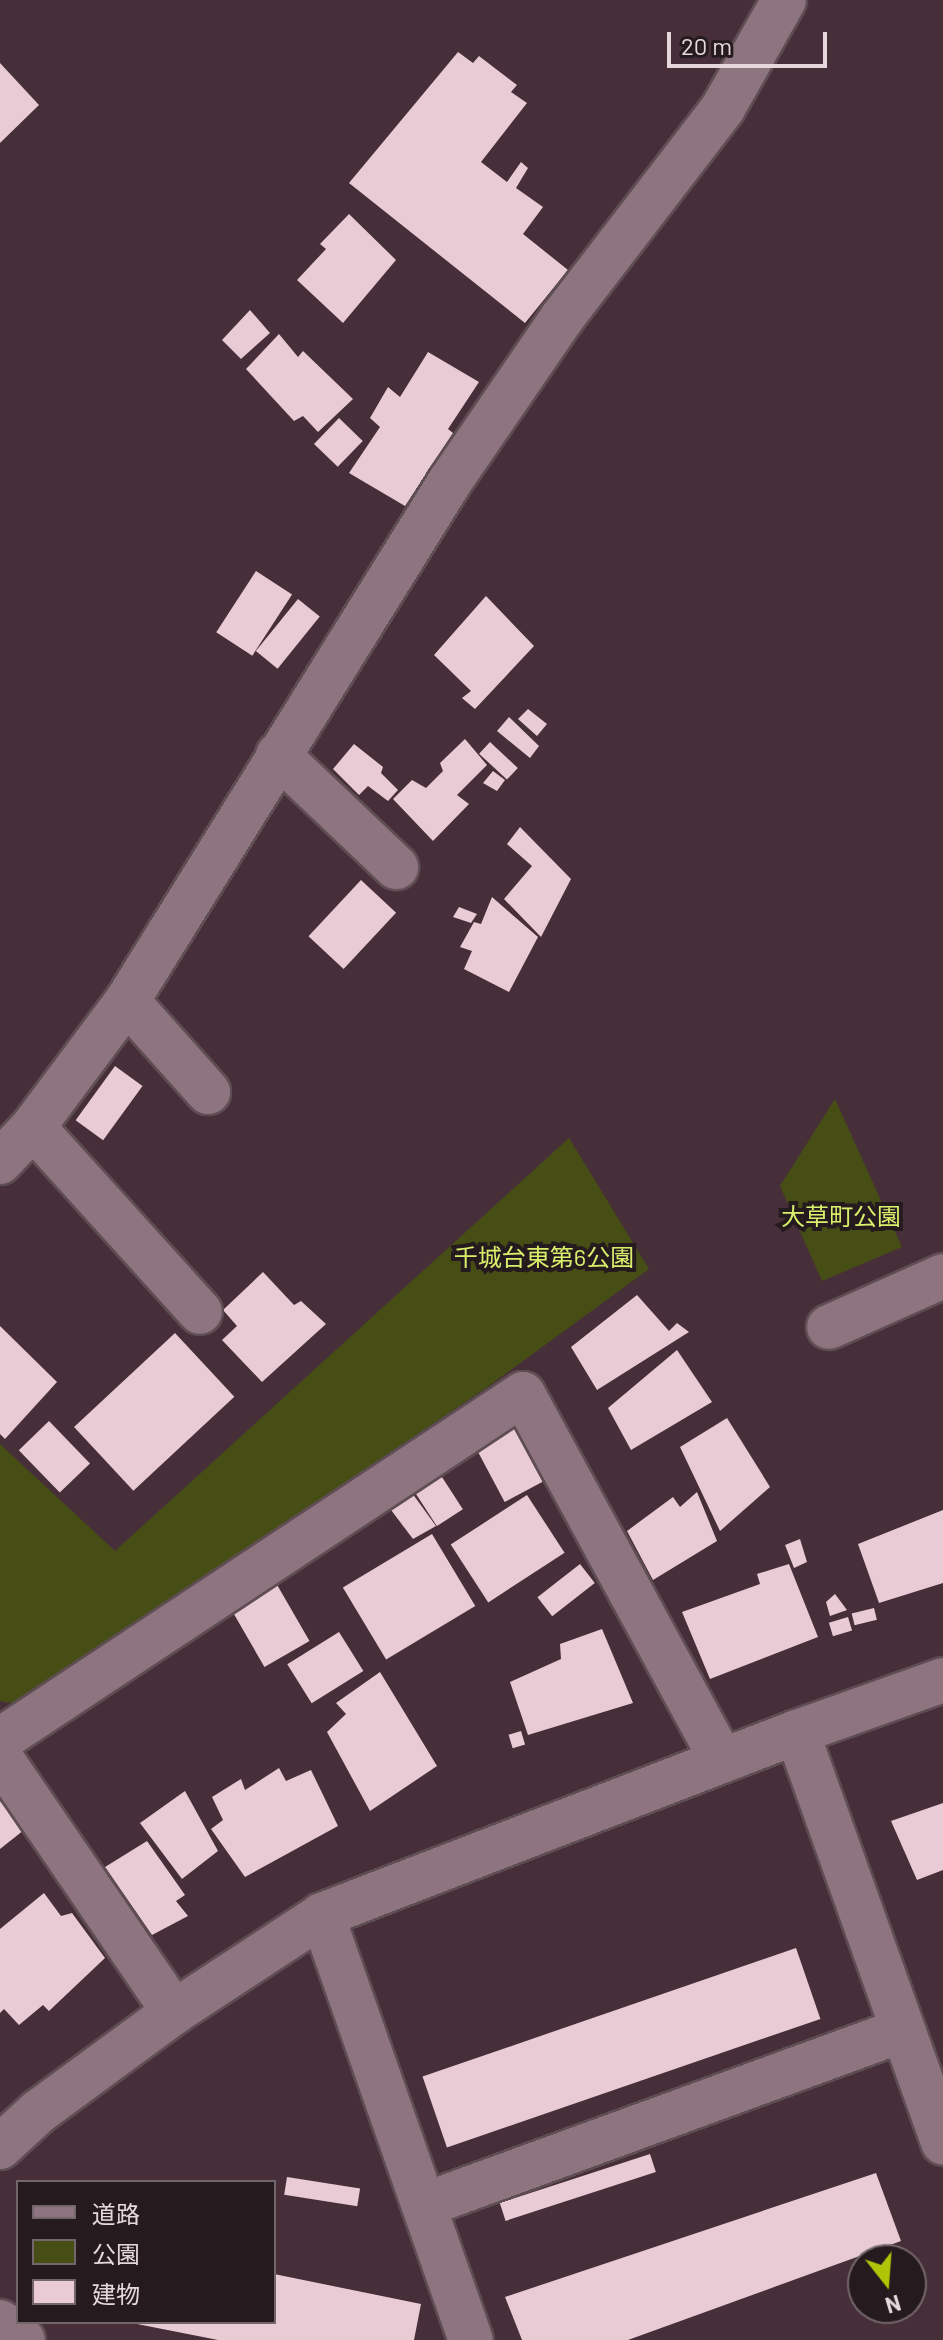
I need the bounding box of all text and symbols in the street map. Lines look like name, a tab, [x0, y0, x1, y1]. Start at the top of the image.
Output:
scale bar	[671, 16, 831, 66]
text: 20 m	[681, 31, 732, 60]
park label: 大草町公園	[781, 1202, 901, 1230]
park label: 千城台東第6公園	[454, 1243, 634, 1271]
legend	[16, 2180, 276, 2324]
text: 道路	[92, 2199, 140, 2228]
text: 公園	[92, 2239, 140, 2268]
north arrow	[847, 2244, 927, 2324]
text: 建物	[92, 2279, 140, 2308]
text: N	[883, 2290, 904, 2320]

